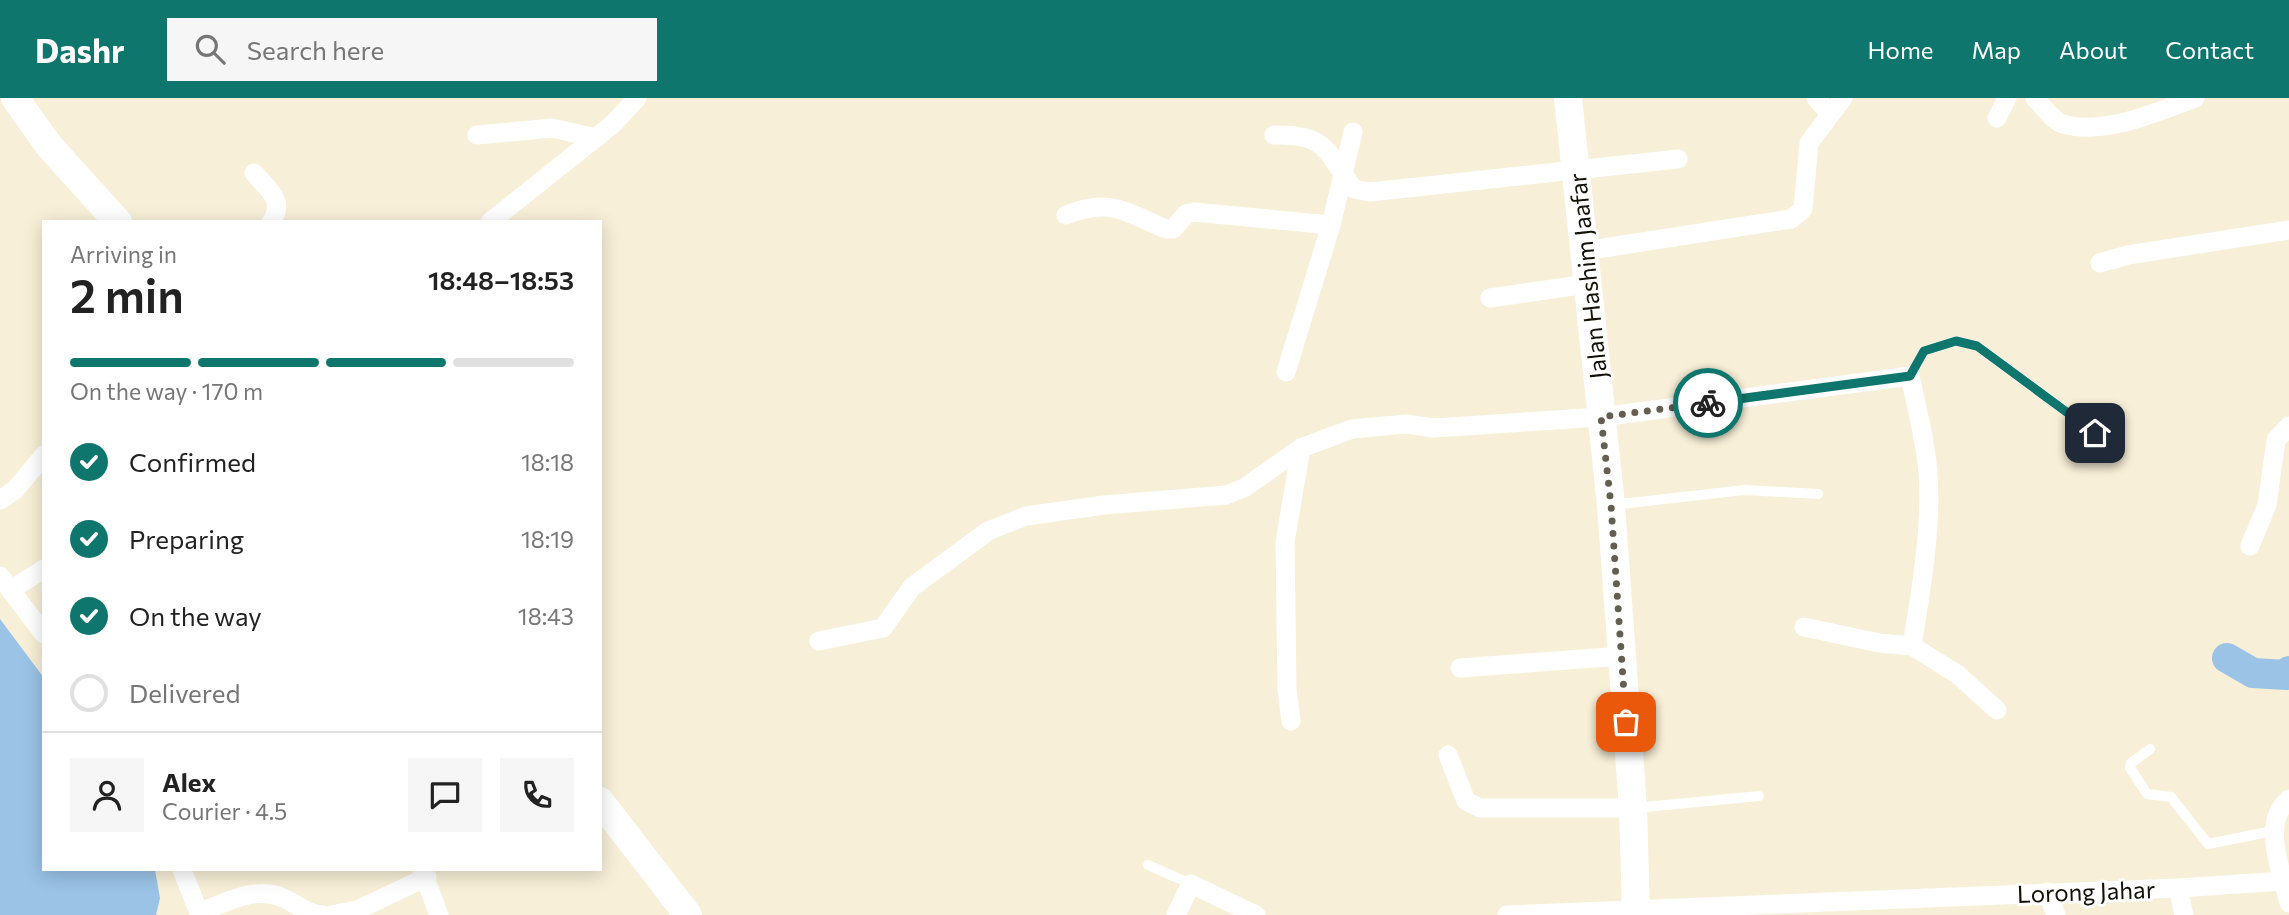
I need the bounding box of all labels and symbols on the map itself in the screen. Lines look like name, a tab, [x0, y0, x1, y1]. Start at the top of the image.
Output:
street label: Jalan Hashim Jaafar	[1562, 171, 1612, 380]
courier	[1673, 368, 1743, 438]
pin	[2065, 403, 2125, 463]
pin	[1596, 692, 1656, 752]
street label: Lorong Jahar	[2016, 874, 2156, 908]

